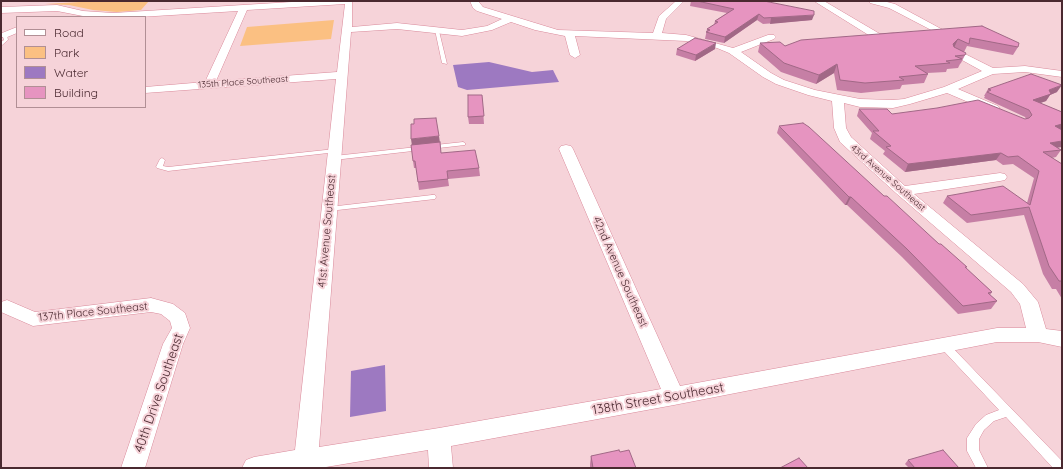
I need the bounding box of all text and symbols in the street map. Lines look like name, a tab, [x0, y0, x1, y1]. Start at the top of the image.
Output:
legend	[16, 16, 146, 108]
text: Road	[54, 25, 84, 40]
text: Park	[54, 45, 79, 60]
text: Water	[54, 65, 88, 80]
street label: 135th Place Southeast	[198, 73, 288, 91]
text: Building	[54, 85, 98, 100]
street label: 43rd Avenue Southeast	[848, 143, 928, 213]
street label: 41st Avenue Southeast	[315, 174, 339, 288]
street label: 42nd Avenue Southeast	[590, 215, 650, 329]
street label: 137th Place Southeast	[38, 300, 148, 324]
street label: 40th Drive Southeast	[131, 331, 187, 455]
street label: 138th Street Southeast	[591, 380, 725, 418]

